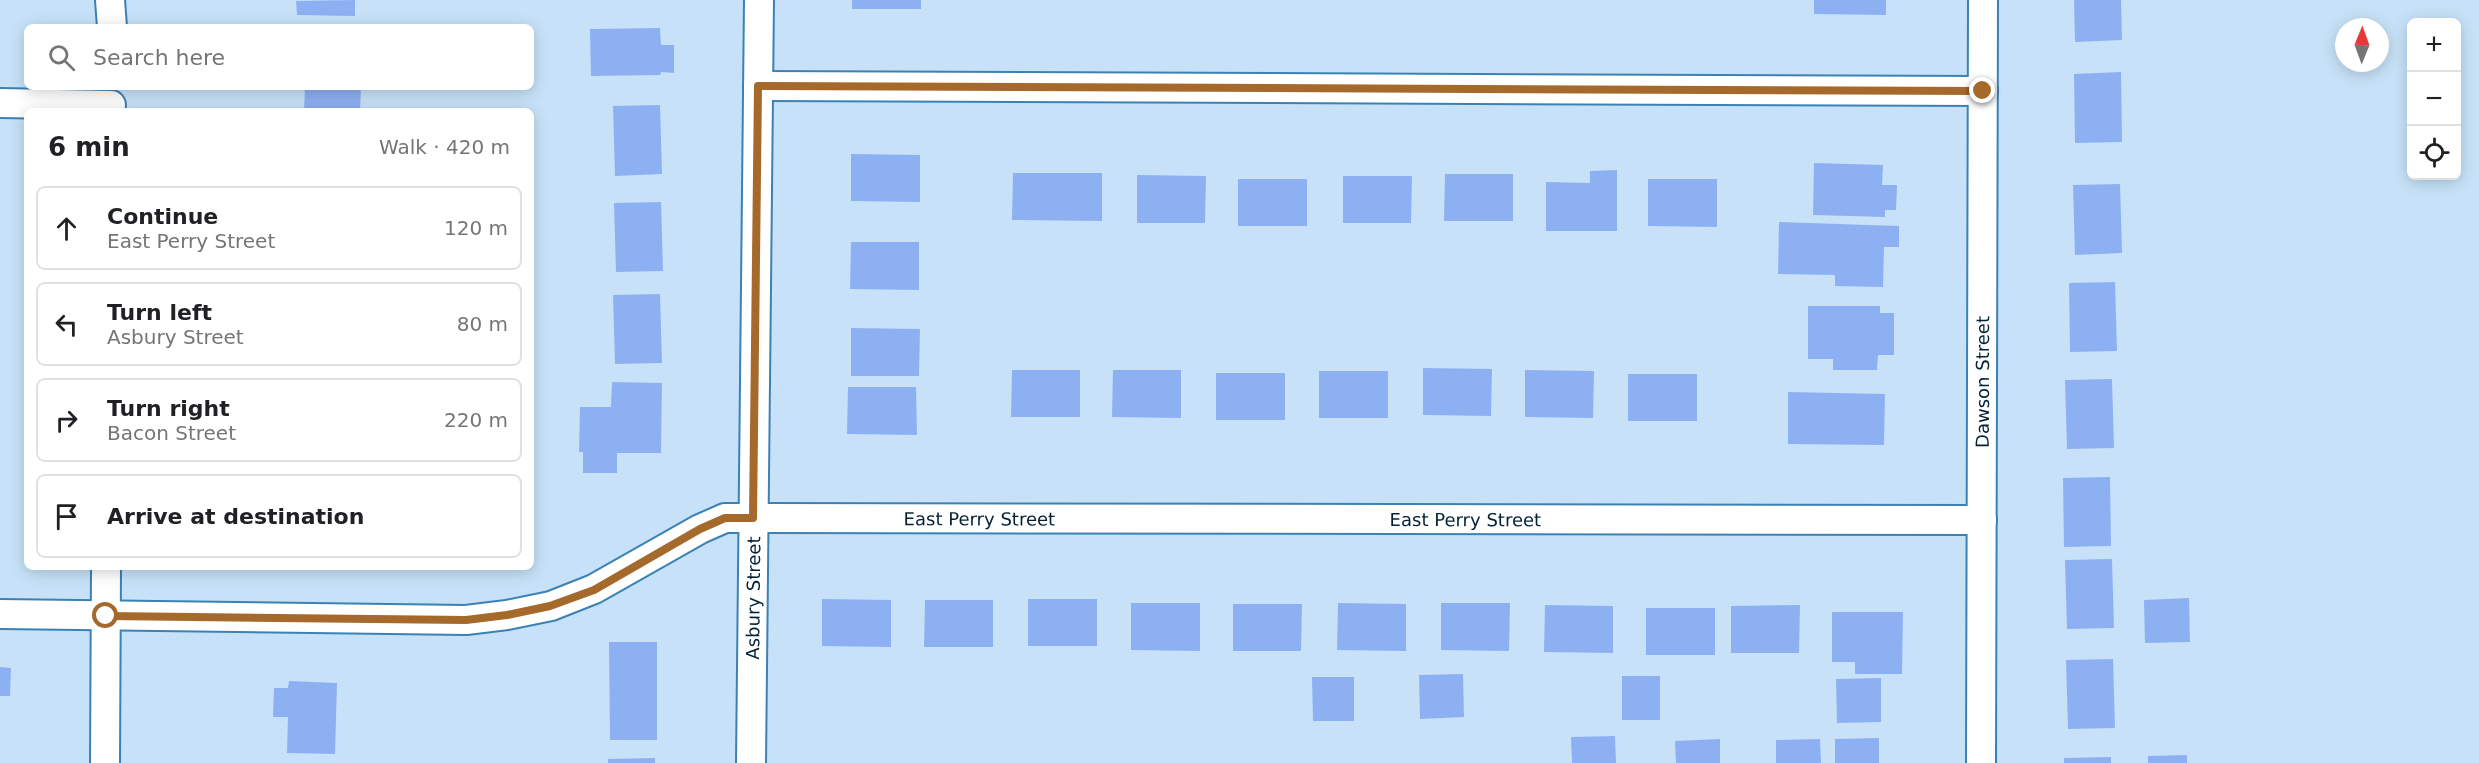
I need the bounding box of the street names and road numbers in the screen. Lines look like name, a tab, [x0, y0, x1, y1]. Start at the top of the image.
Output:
street label: Dawson Street	[1971, 316, 1993, 448]
street label: East Perry Street	[904, 508, 1055, 529]
street label: East Perry Street	[1390, 509, 1541, 530]
street label: Asbury Street	[742, 536, 764, 660]

